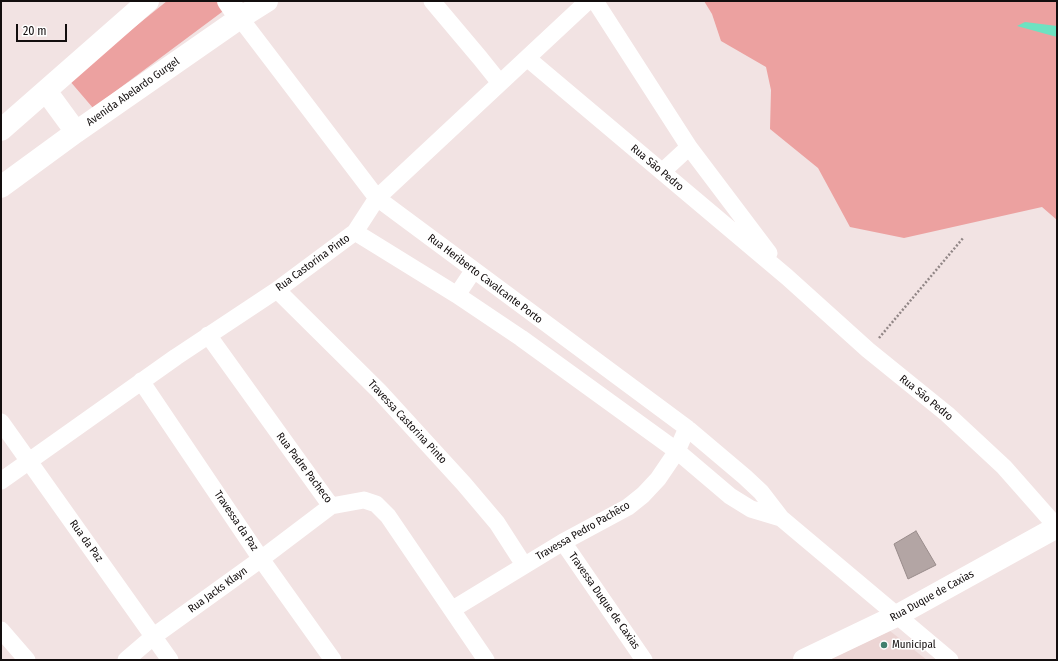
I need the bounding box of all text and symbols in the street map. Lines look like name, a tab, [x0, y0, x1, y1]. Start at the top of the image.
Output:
scale bar	[18, 16, 69, 42]
text: 20 m	[23, 24, 47, 38]
street label: Avenida Abelardo Gurgel	[84, 55, 182, 129]
street label: Rua São Pedro	[628, 142, 686, 194]
street label: Rua Heriberto Cavalcante Porto	[425, 231, 545, 327]
street label: Rua Castorina Pinto	[273, 232, 353, 294]
street label: Rua São Pedro	[897, 372, 955, 424]
street label: Travessa Castorina Pinto	[365, 377, 449, 467]
street label: Rua Padre Pacheco	[273, 430, 335, 506]
street label: Travessa da Paz	[211, 488, 261, 554]
street label: Travessa Pedro Pachêco	[534, 499, 632, 563]
street label: Rua da Paz	[66, 517, 106, 565]
street label: Travessa Duque de Caxias	[566, 550, 642, 652]
street label: Rua Jacks Klayn	[186, 564, 250, 616]
street label: Rua Duque de Caxias	[888, 567, 976, 625]
place label: Municipal	[892, 638, 936, 652]
marker: Municipal	[879, 640, 889, 650]

